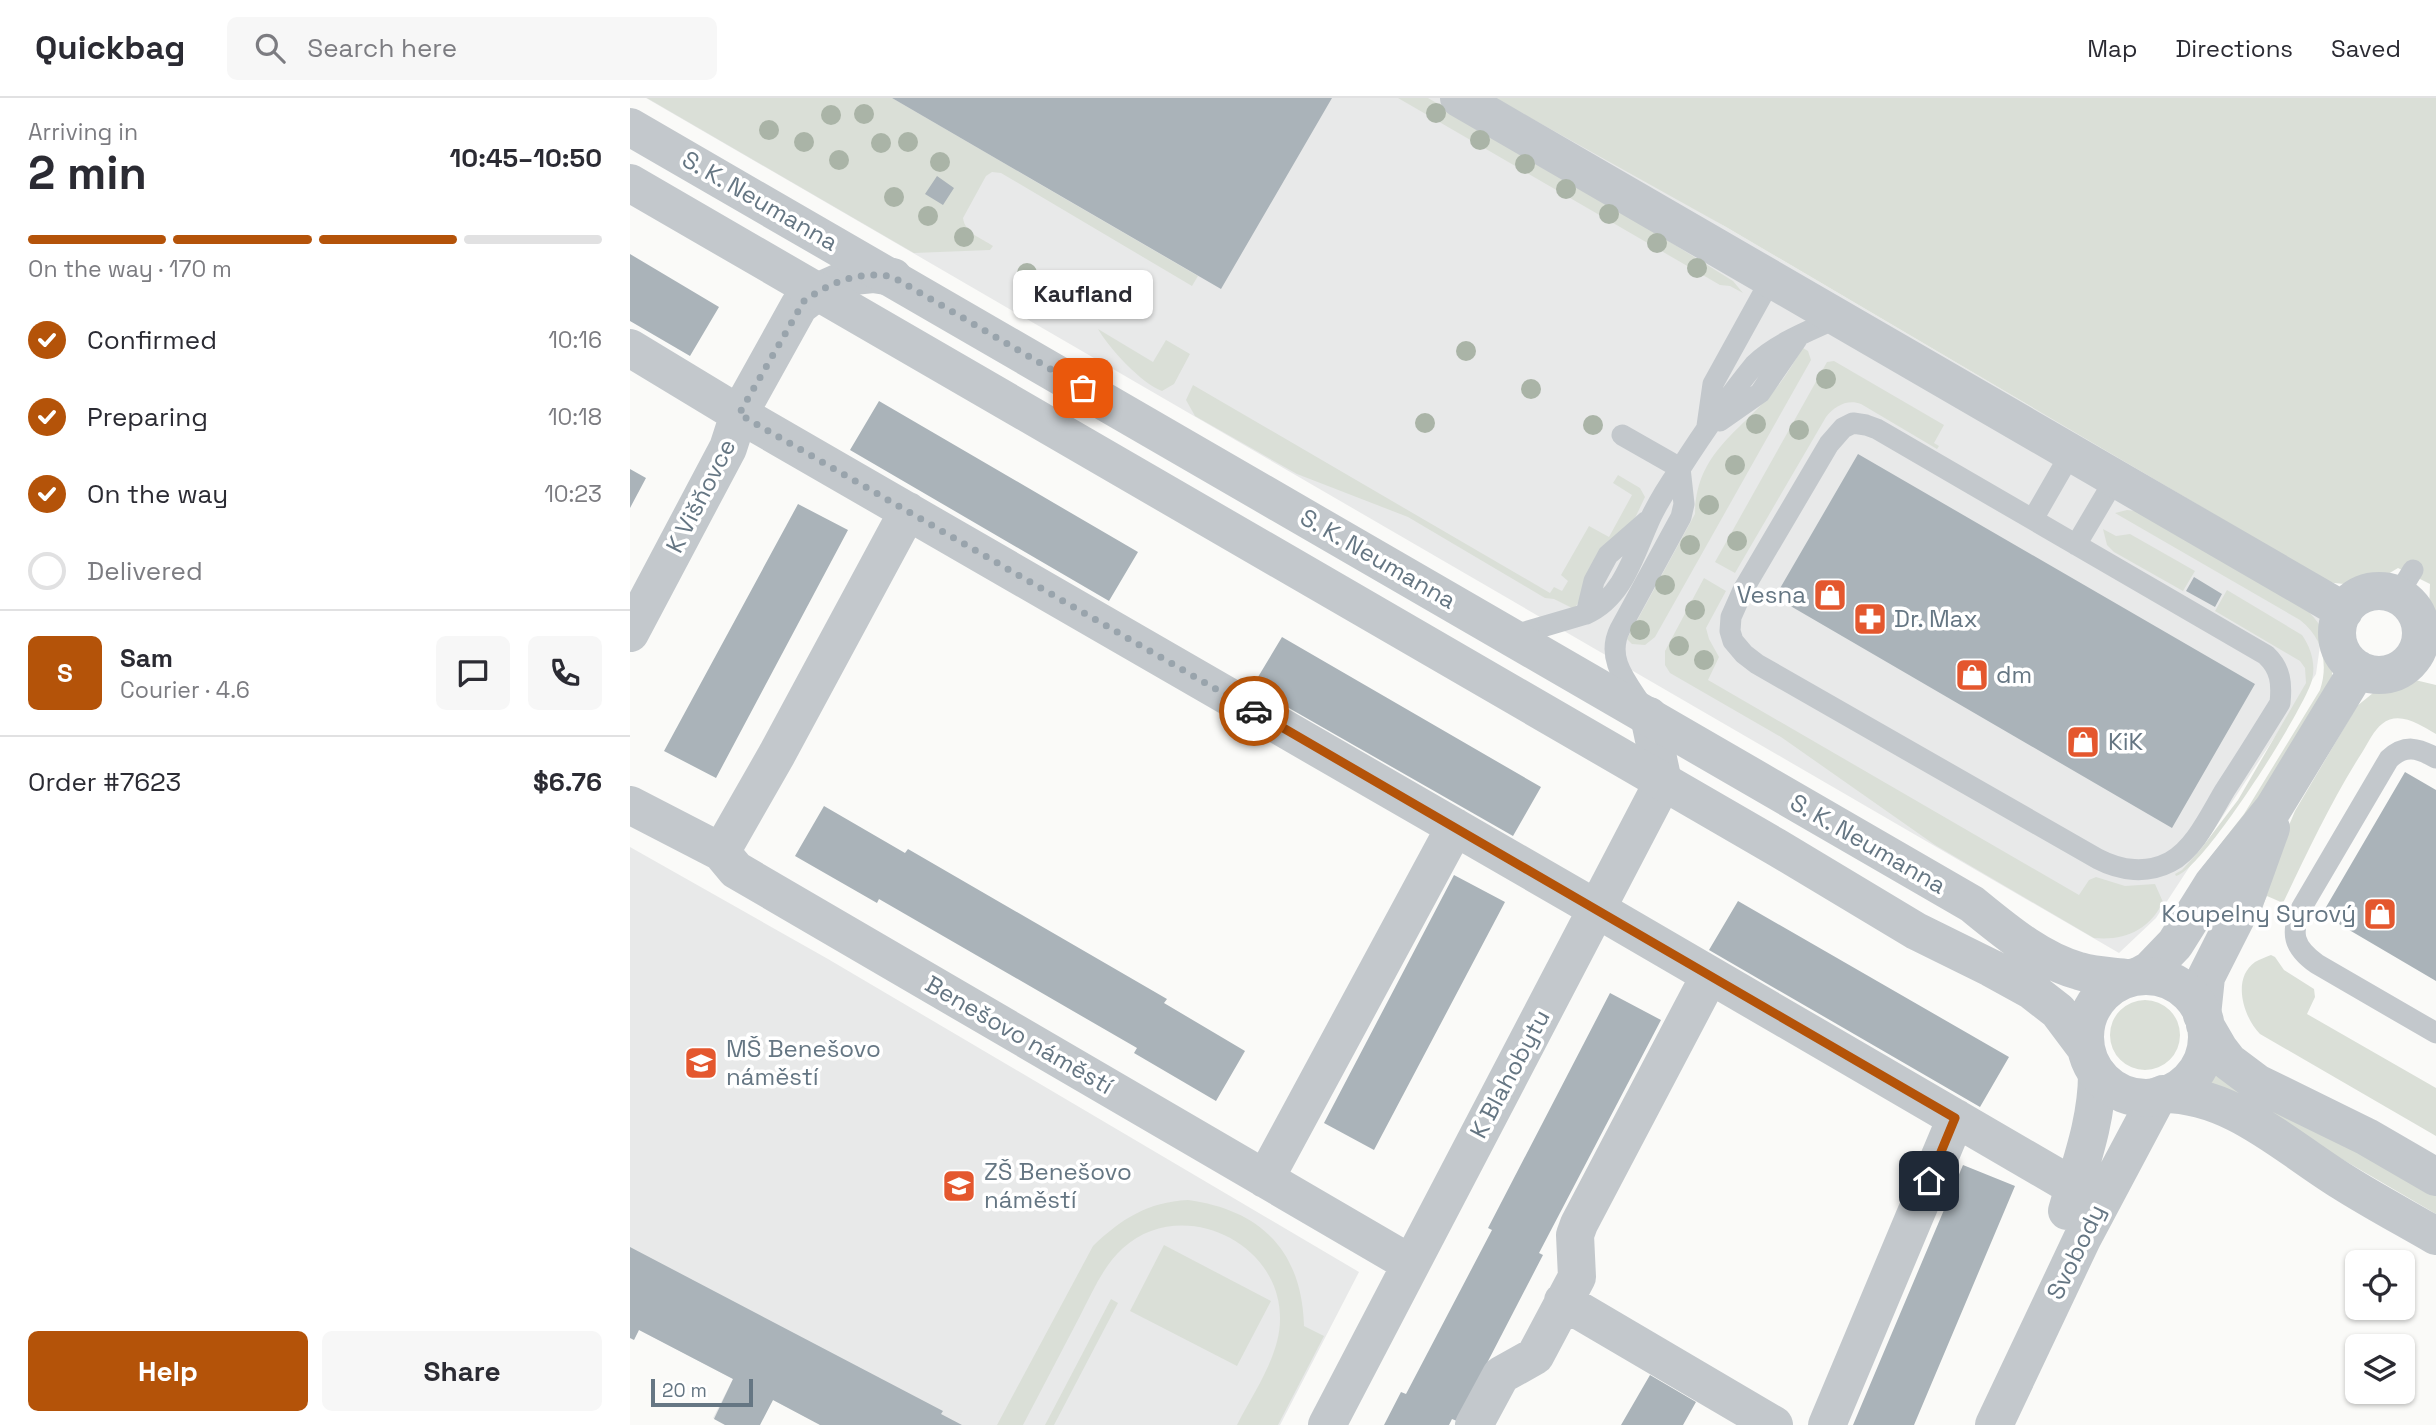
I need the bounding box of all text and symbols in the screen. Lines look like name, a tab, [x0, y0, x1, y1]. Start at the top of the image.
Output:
search box	[227, 17, 717, 80]
text: Quickbag	[35, 27, 185, 69]
icon: search	[251, 29, 289, 67]
text: Search here	[307, 31, 457, 65]
text: Map	[2087, 33, 2137, 64]
text: Directions	[2175, 33, 2293, 64]
text: Saved	[2331, 33, 2401, 64]
text: Arriving in	[28, 117, 138, 147]
text: 10:45–10:50	[450, 141, 602, 175]
street label: S. K. Neumanna	[677, 143, 844, 258]
text: 2 min	[28, 144, 147, 202]
text: On the way · 170 m	[28, 254, 232, 284]
callout: Kaufland	[1013, 269, 1153, 318]
text: Kaufland	[1033, 279, 1133, 309]
icon: check	[28, 321, 66, 359]
text: Confirmed	[87, 323, 217, 357]
text: 10:16	[548, 325, 602, 355]
pin	[1053, 358, 1113, 418]
icon: bag	[1064, 369, 1102, 407]
icon: check	[28, 398, 66, 436]
text: Preparing	[87, 400, 208, 434]
text: 10:18	[548, 402, 602, 432]
street label: K Višňovce	[659, 434, 742, 558]
icon: check	[28, 475, 66, 513]
text: On the way	[87, 477, 228, 511]
text: 10:23	[544, 479, 602, 509]
street label: S. K. Neumanna	[1295, 501, 1462, 616]
text: Delivered	[87, 554, 203, 588]
shop icon: Vesna	[1811, 576, 1849, 614]
place label: Vesna	[1737, 579, 1806, 610]
pharmacy icon: Dr. Max	[1851, 600, 1889, 638]
place label: Dr. Max	[1894, 603, 1978, 634]
button: chat	[436, 636, 510, 710]
button: phone	[528, 636, 602, 710]
text: Sam	[120, 641, 173, 675]
text: S	[57, 656, 73, 690]
shop icon: dm	[1953, 656, 1991, 694]
place label: dm	[1996, 659, 2032, 690]
text: Courier · 4.6	[120, 675, 250, 705]
courier	[1219, 676, 1289, 746]
icon: car	[1235, 692, 1273, 730]
shop icon: KiK	[2064, 723, 2102, 761]
place label: KiK	[2108, 726, 2144, 757]
text: Order #7623	[28, 765, 181, 799]
text: $6.76	[533, 765, 602, 799]
street label: S. K. Neumanna	[1785, 786, 1952, 901]
shop icon: Koupelny Syrový	[2361, 895, 2399, 933]
place label: Koupelny Syrový	[2161, 898, 2356, 929]
street label: Benešovo náměstí	[920, 968, 1119, 1101]
street label: K Blahobytu	[1463, 1004, 1557, 1144]
place label: MŠ Benešovo náměstí	[726, 1033, 881, 1092]
school or university icon: MŠ Benešovo náměstí	[682, 1044, 720, 1082]
pin	[1899, 1151, 1959, 1211]
place label: ZŠ Benešovo náměstí	[984, 1156, 1132, 1215]
icon: home	[1910, 1162, 1948, 1200]
school or university icon: ZŠ Benešovo náměstí	[940, 1167, 978, 1205]
street label: Svobody	[2039, 1199, 2112, 1305]
map controls	[2345, 1250, 2415, 1404]
button: locate	[2345, 1250, 2415, 1320]
button: Help	[28, 1331, 308, 1411]
button: Share	[322, 1331, 602, 1411]
button: layers	[2345, 1334, 2415, 1404]
scale bar	[651, 1376, 752, 1408]
text: 20 m	[662, 1378, 707, 1403]

